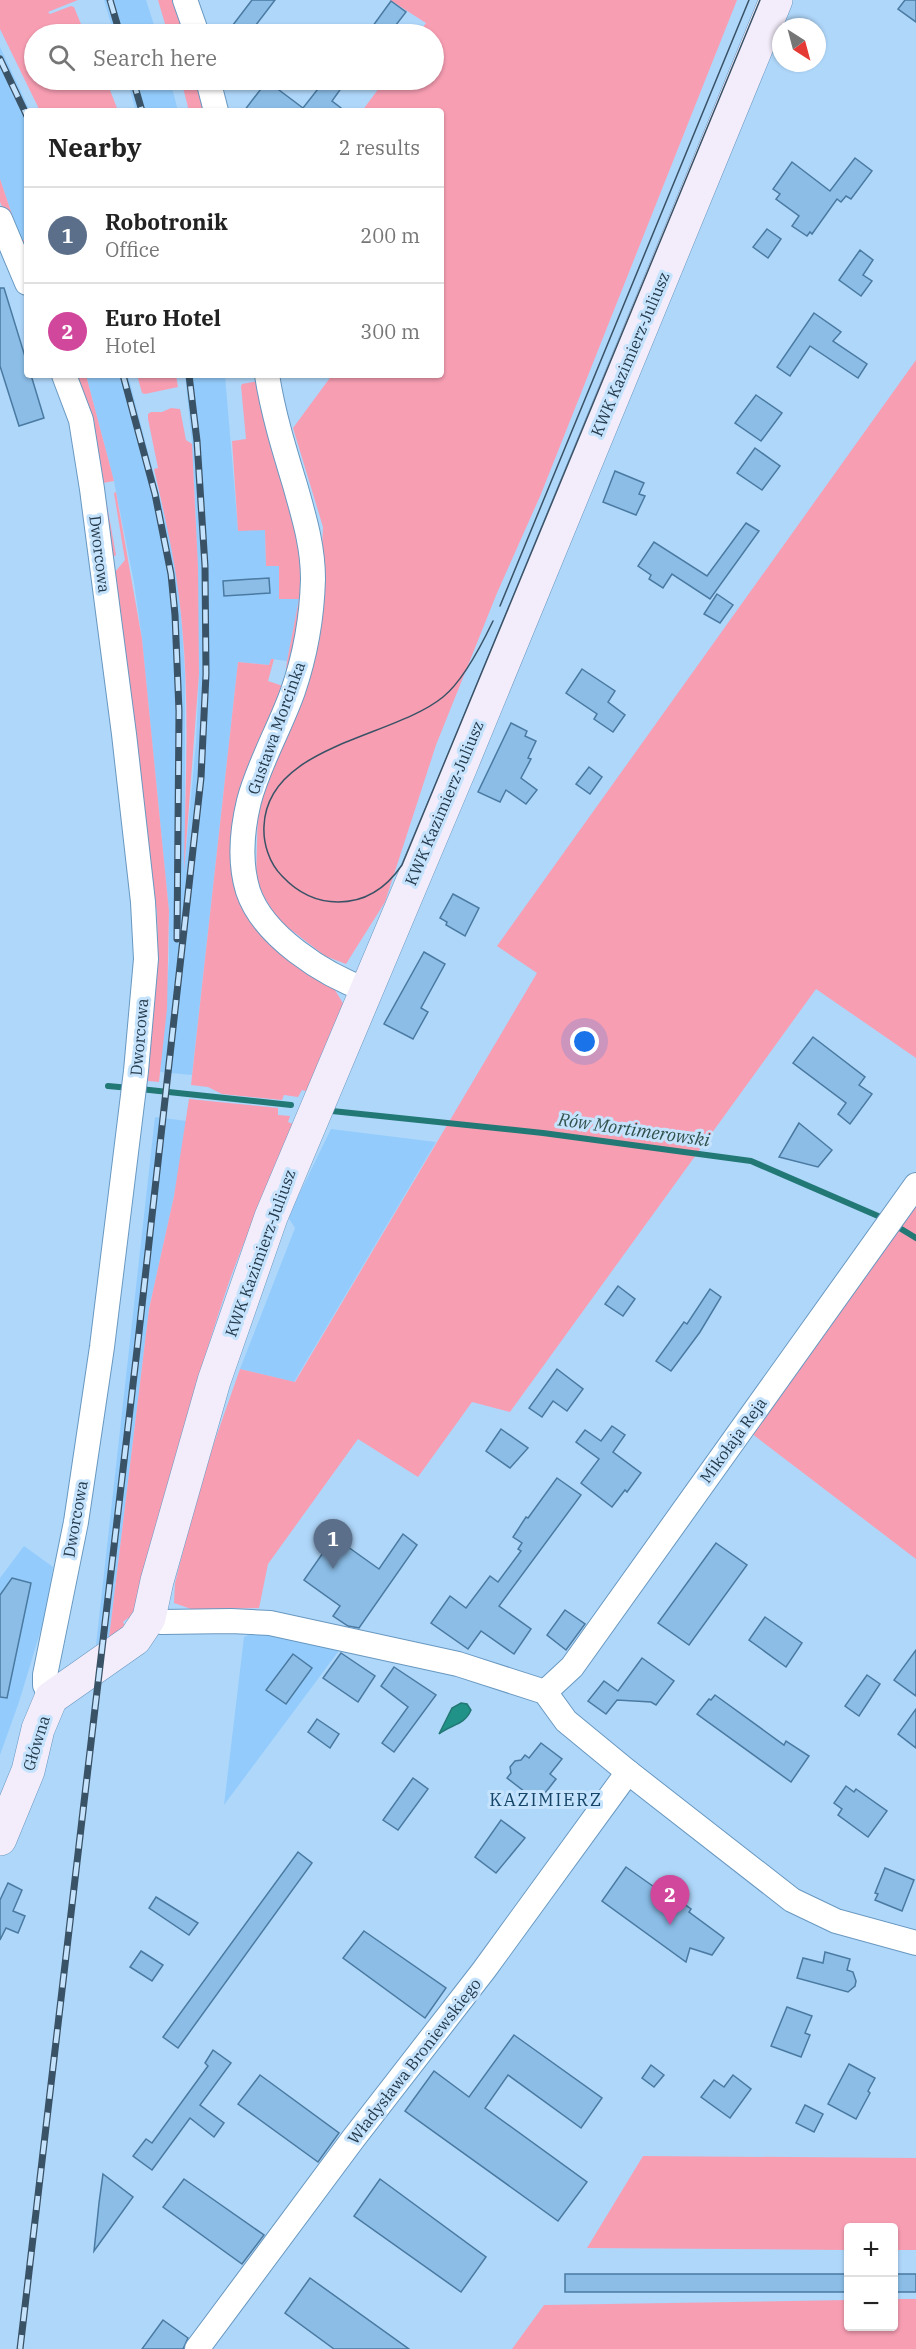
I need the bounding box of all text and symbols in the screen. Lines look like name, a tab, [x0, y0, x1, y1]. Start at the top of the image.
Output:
north arrow	[772, 18, 826, 72]
search box	[24, 24, 444, 90]
icon: search	[45, 41, 78, 74]
text: Search here	[93, 43, 217, 72]
text: Nearby	[48, 130, 142, 164]
text: 2 results	[339, 134, 420, 161]
text: Robotronik	[105, 207, 228, 236]
text: 1	[62, 222, 74, 249]
text: 200 m	[360, 222, 420, 249]
text: Office	[105, 236, 160, 263]
street label: KWK Kazimierz-Juliusz	[586, 269, 674, 439]
text: Euro Hotel	[105, 303, 221, 332]
text: 2	[62, 318, 74, 345]
text: 300 m	[360, 318, 420, 345]
text: Hotel	[105, 332, 156, 359]
street label: Dworcowa	[85, 514, 115, 594]
street label: Gustawa Morcinka	[243, 659, 309, 797]
street label: KWK Kazimierz-Juliusz	[400, 718, 488, 888]
street label: Dworcowa	[126, 997, 152, 1077]
your location	[570, 1027, 599, 1056]
water label: Rów Mortimerowski	[556, 1107, 712, 1152]
street label: KWK Kazimierz-Juliusz	[220, 1167, 300, 1339]
street label: Mikołaja Reja	[695, 1393, 771, 1487]
street label: Dworcowa	[58, 1479, 92, 1559]
pin: 1	[314, 1520, 352, 1569]
street label: Główna	[18, 1713, 54, 1773]
district label: KAZIMIERZ	[489, 1788, 603, 1811]
pin: 2	[650, 1876, 690, 1925]
street label: Władysława Broniewskiego	[343, 1974, 485, 2148]
map controls	[844, 2223, 898, 2331]
button: +	[844, 2223, 898, 2277]
button: −	[844, 2277, 898, 2331]

